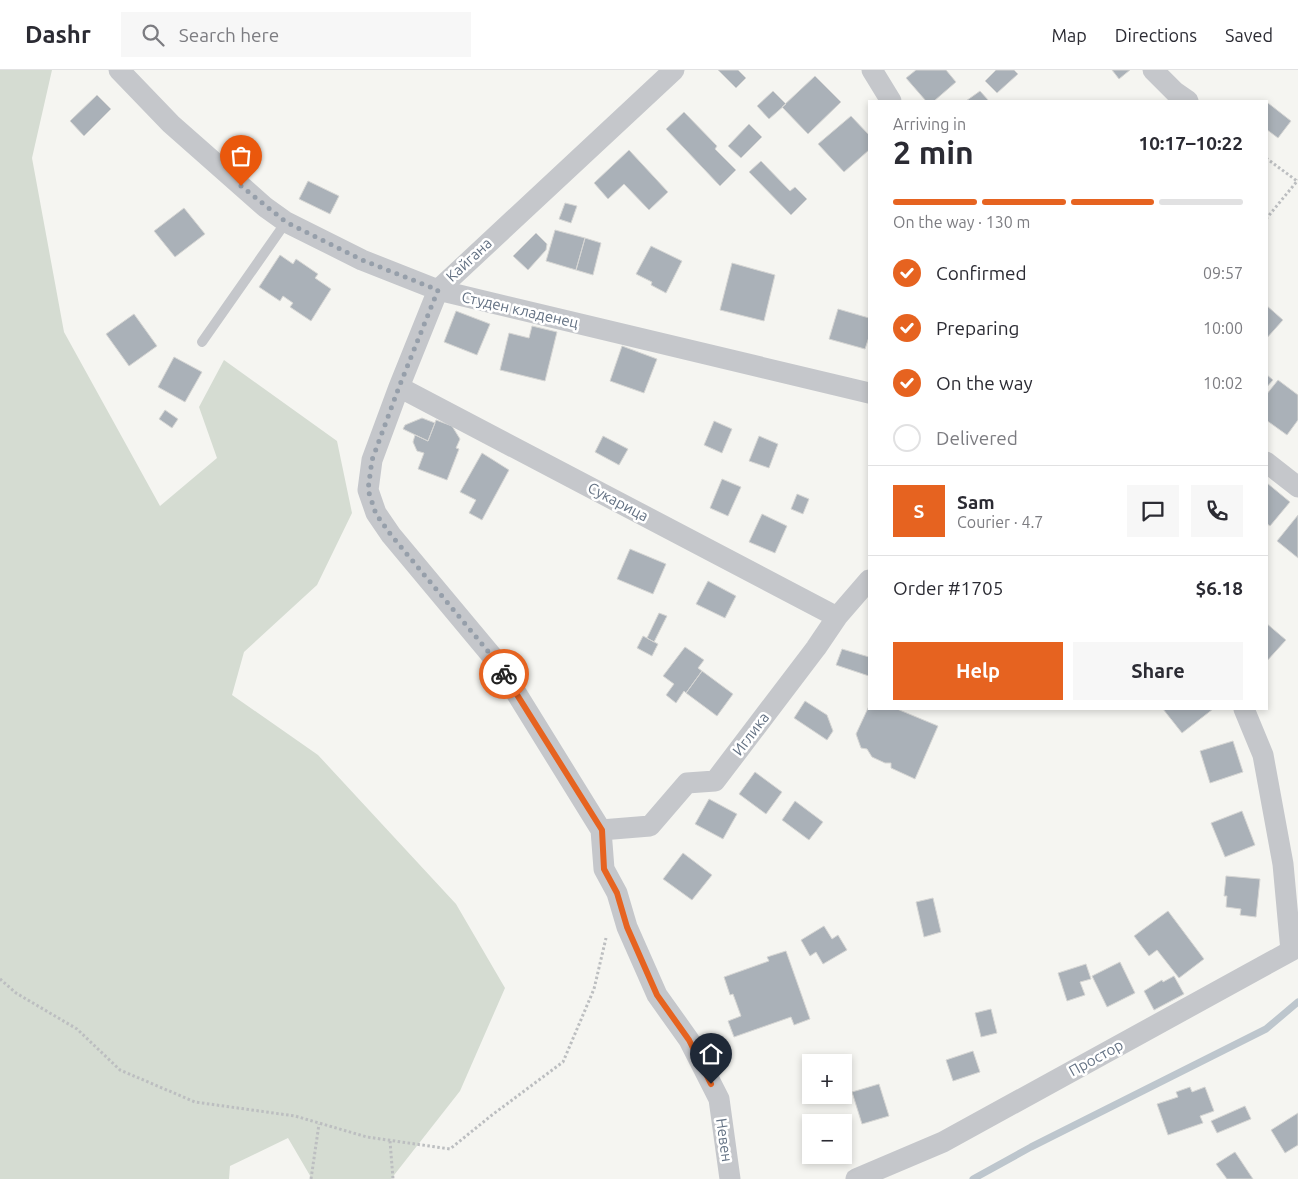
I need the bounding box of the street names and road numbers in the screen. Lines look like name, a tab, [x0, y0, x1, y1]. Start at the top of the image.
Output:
street label: Кайгана	[442, 234, 495, 285]
street label: Студен кладенец	[460, 288, 581, 331]
street label: Сукарица	[585, 479, 651, 525]
street label: Иглика	[729, 709, 772, 759]
street label: Простор	[1066, 1036, 1126, 1079]
street label: Невен	[713, 1117, 736, 1163]

